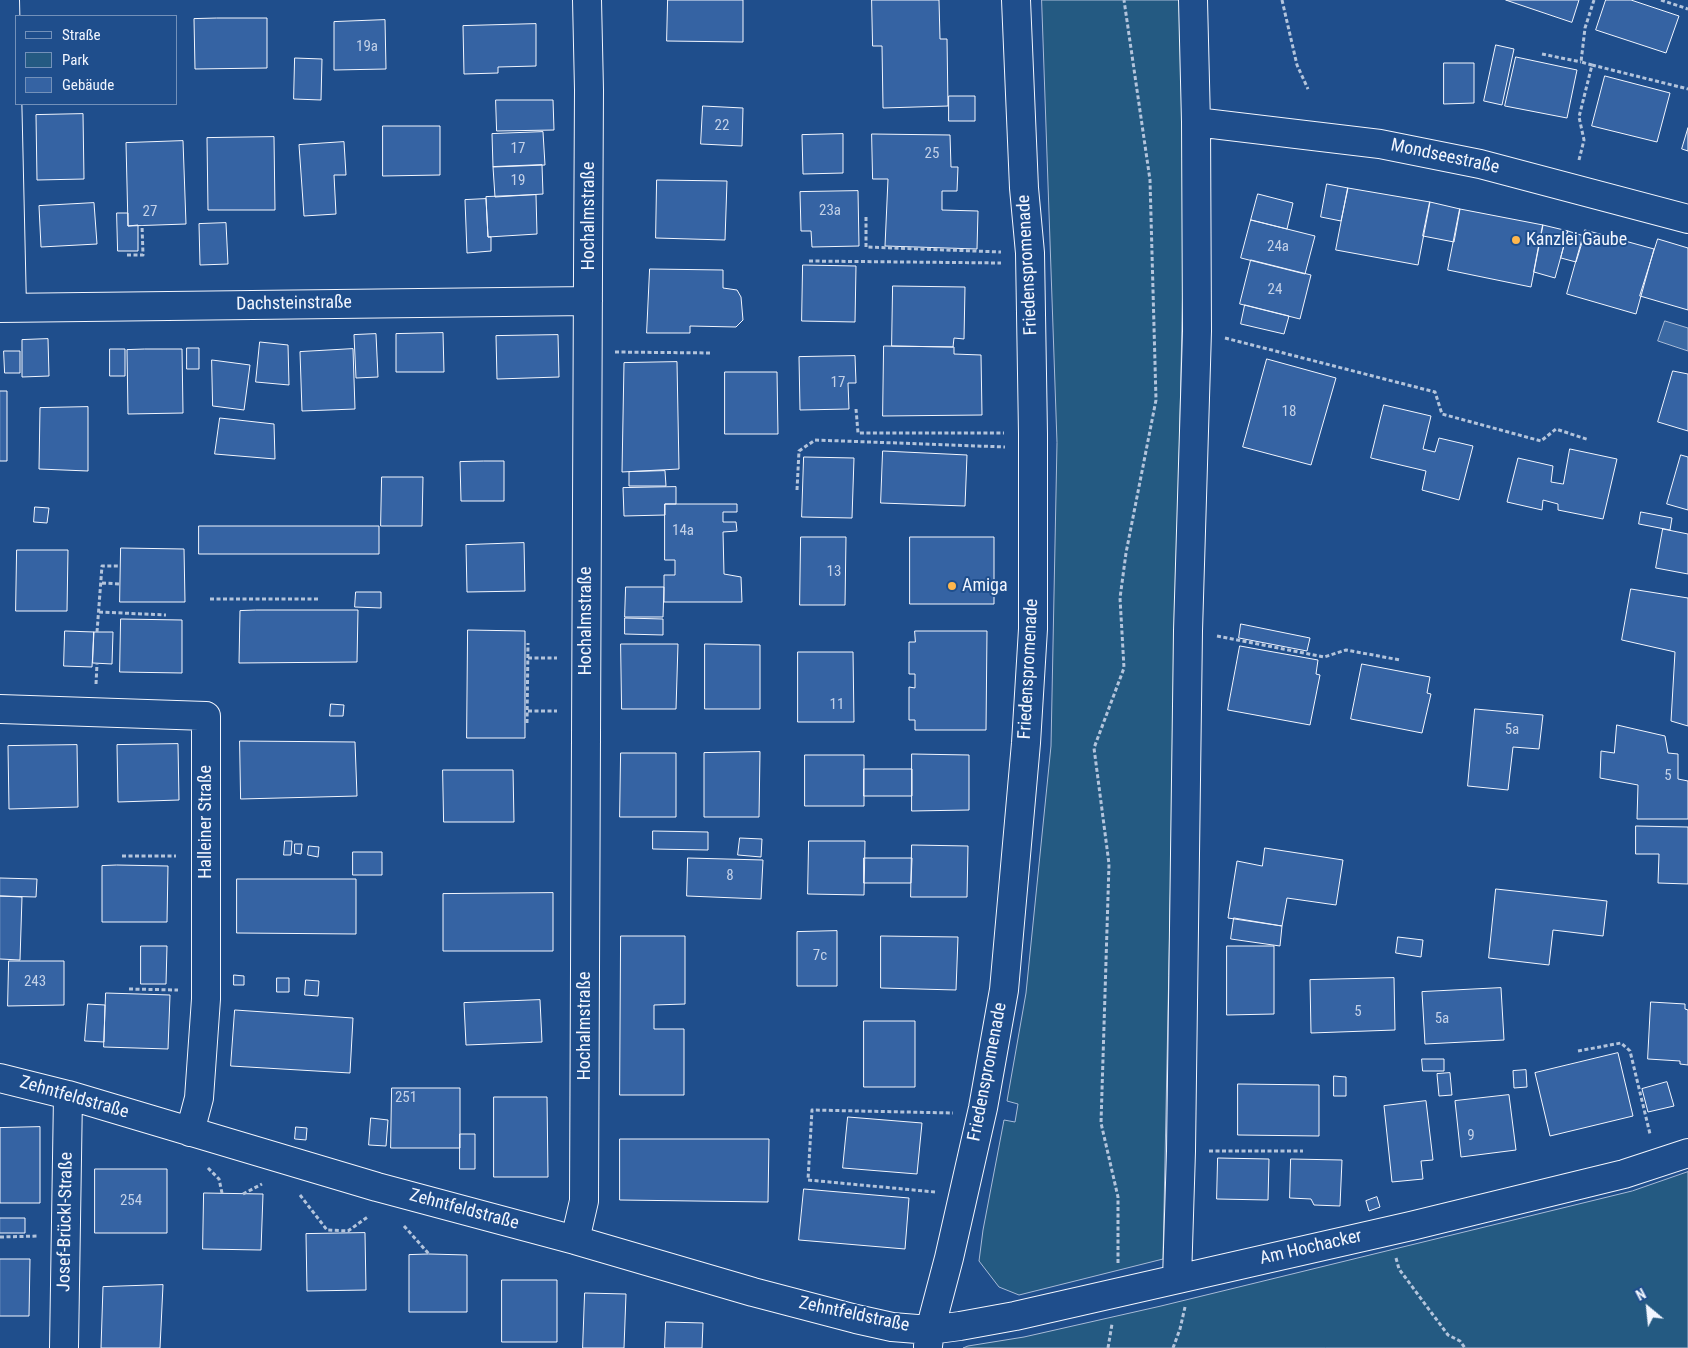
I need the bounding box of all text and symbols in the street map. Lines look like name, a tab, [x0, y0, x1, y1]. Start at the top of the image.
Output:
legend	[15, 15, 178, 105]
text: Straße	[62, 26, 101, 44]
house number: 19a	[356, 38, 378, 56]
text: Park	[62, 51, 89, 69]
text: Gebäude	[62, 76, 114, 94]
house number: 22	[715, 117, 729, 135]
street label: Mondseestraße	[1389, 135, 1501, 179]
house number: 17	[511, 140, 525, 158]
house number: 25	[925, 145, 939, 163]
street label: Hochalmstraße	[578, 162, 600, 270]
house number: 19	[511, 172, 525, 190]
street label: Friedenspromenade	[1014, 194, 1042, 336]
house number: 23a	[819, 202, 841, 220]
house number: 27	[143, 203, 157, 221]
place label: Kanzlei Gaube	[1526, 229, 1627, 251]
marker: Kanzlei Gaube	[1510, 234, 1522, 246]
house number: 24a	[1267, 238, 1289, 256]
house number: 24	[1268, 281, 1282, 299]
street label: Dachsteinstraße	[236, 292, 352, 316]
house number: 17	[831, 374, 845, 392]
house number: 18	[1282, 403, 1296, 421]
house number: 14a	[672, 522, 694, 540]
house number: 13	[827, 563, 841, 581]
street label: Hochalmstraße	[575, 567, 597, 675]
place label: Amiga	[962, 575, 1008, 597]
marker: Amiga	[946, 580, 958, 592]
street label: Friedenspromenade	[1015, 598, 1043, 740]
house number: 11	[830, 696, 844, 714]
house number: 5a	[1505, 721, 1519, 739]
street label: Halleiner Straße	[195, 765, 217, 879]
house number: 5	[1664, 767, 1672, 785]
house number: 8	[726, 867, 734, 885]
house number: 7c	[813, 947, 827, 965]
street label: Hochalmstraße	[574, 972, 596, 1080]
house number: 243	[24, 973, 46, 991]
street label: Friedenspromenade	[964, 1001, 1012, 1143]
house number: 5	[1354, 1003, 1362, 1021]
house number: 5a	[1435, 1010, 1449, 1028]
street label: Zehntfeldstraße	[17, 1072, 131, 1124]
house number: 251	[395, 1089, 417, 1107]
house number: 9	[1467, 1127, 1475, 1145]
street label: Josef-Brückl-Straße	[54, 1152, 78, 1292]
street label: Zehntfeldstraße	[407, 1185, 521, 1235]
house number: 254	[120, 1192, 142, 1210]
street label: Am Hochacker	[1258, 1226, 1364, 1270]
north arrow	[1623, 1283, 1673, 1333]
text: N	[1633, 1286, 1648, 1304]
street label: Zehntfeldstraße	[797, 1293, 911, 1337]

